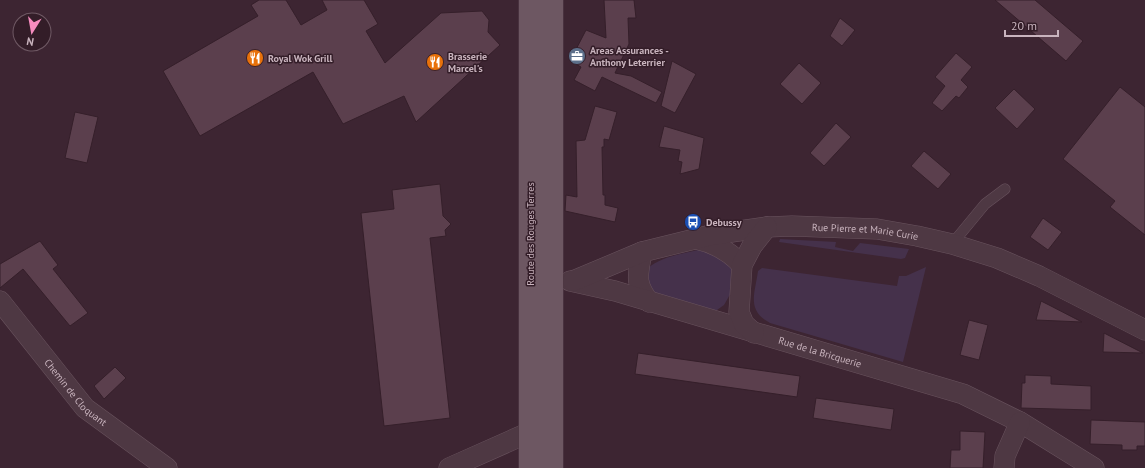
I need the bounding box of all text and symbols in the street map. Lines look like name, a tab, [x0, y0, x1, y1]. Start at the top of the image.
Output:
north arrow	[12, 12, 52, 52]
scale bar	[1005, 12, 1058, 38]
text: 20 m	[1011, 18, 1037, 33]
text: N	[25, 34, 35, 49]
place label: Areas Assurances - Anthony Leterrier	[590, 44, 669, 69]
office icon: Areas Assurances - Anthony Leterrier	[567, 46, 587, 66]
restaurant icon: Royal Wok Grill	[245, 48, 265, 68]
place label: Brasserie Marcel's	[448, 50, 487, 75]
place label: Royal Wok Grill	[268, 52, 332, 65]
restaurant icon: Brasserie Marcel's	[425, 52, 445, 72]
street label: Route des Rouges Terres	[524, 182, 537, 286]
bus stop icon: Debussy	[683, 212, 703, 232]
place label: Debussy	[706, 216, 742, 229]
street label: Rue Pierre et Marie Curie	[812, 221, 919, 243]
street label: Rue de la Bricquerie	[777, 334, 863, 371]
street label: Chemin de Cloquant	[41, 356, 110, 429]

